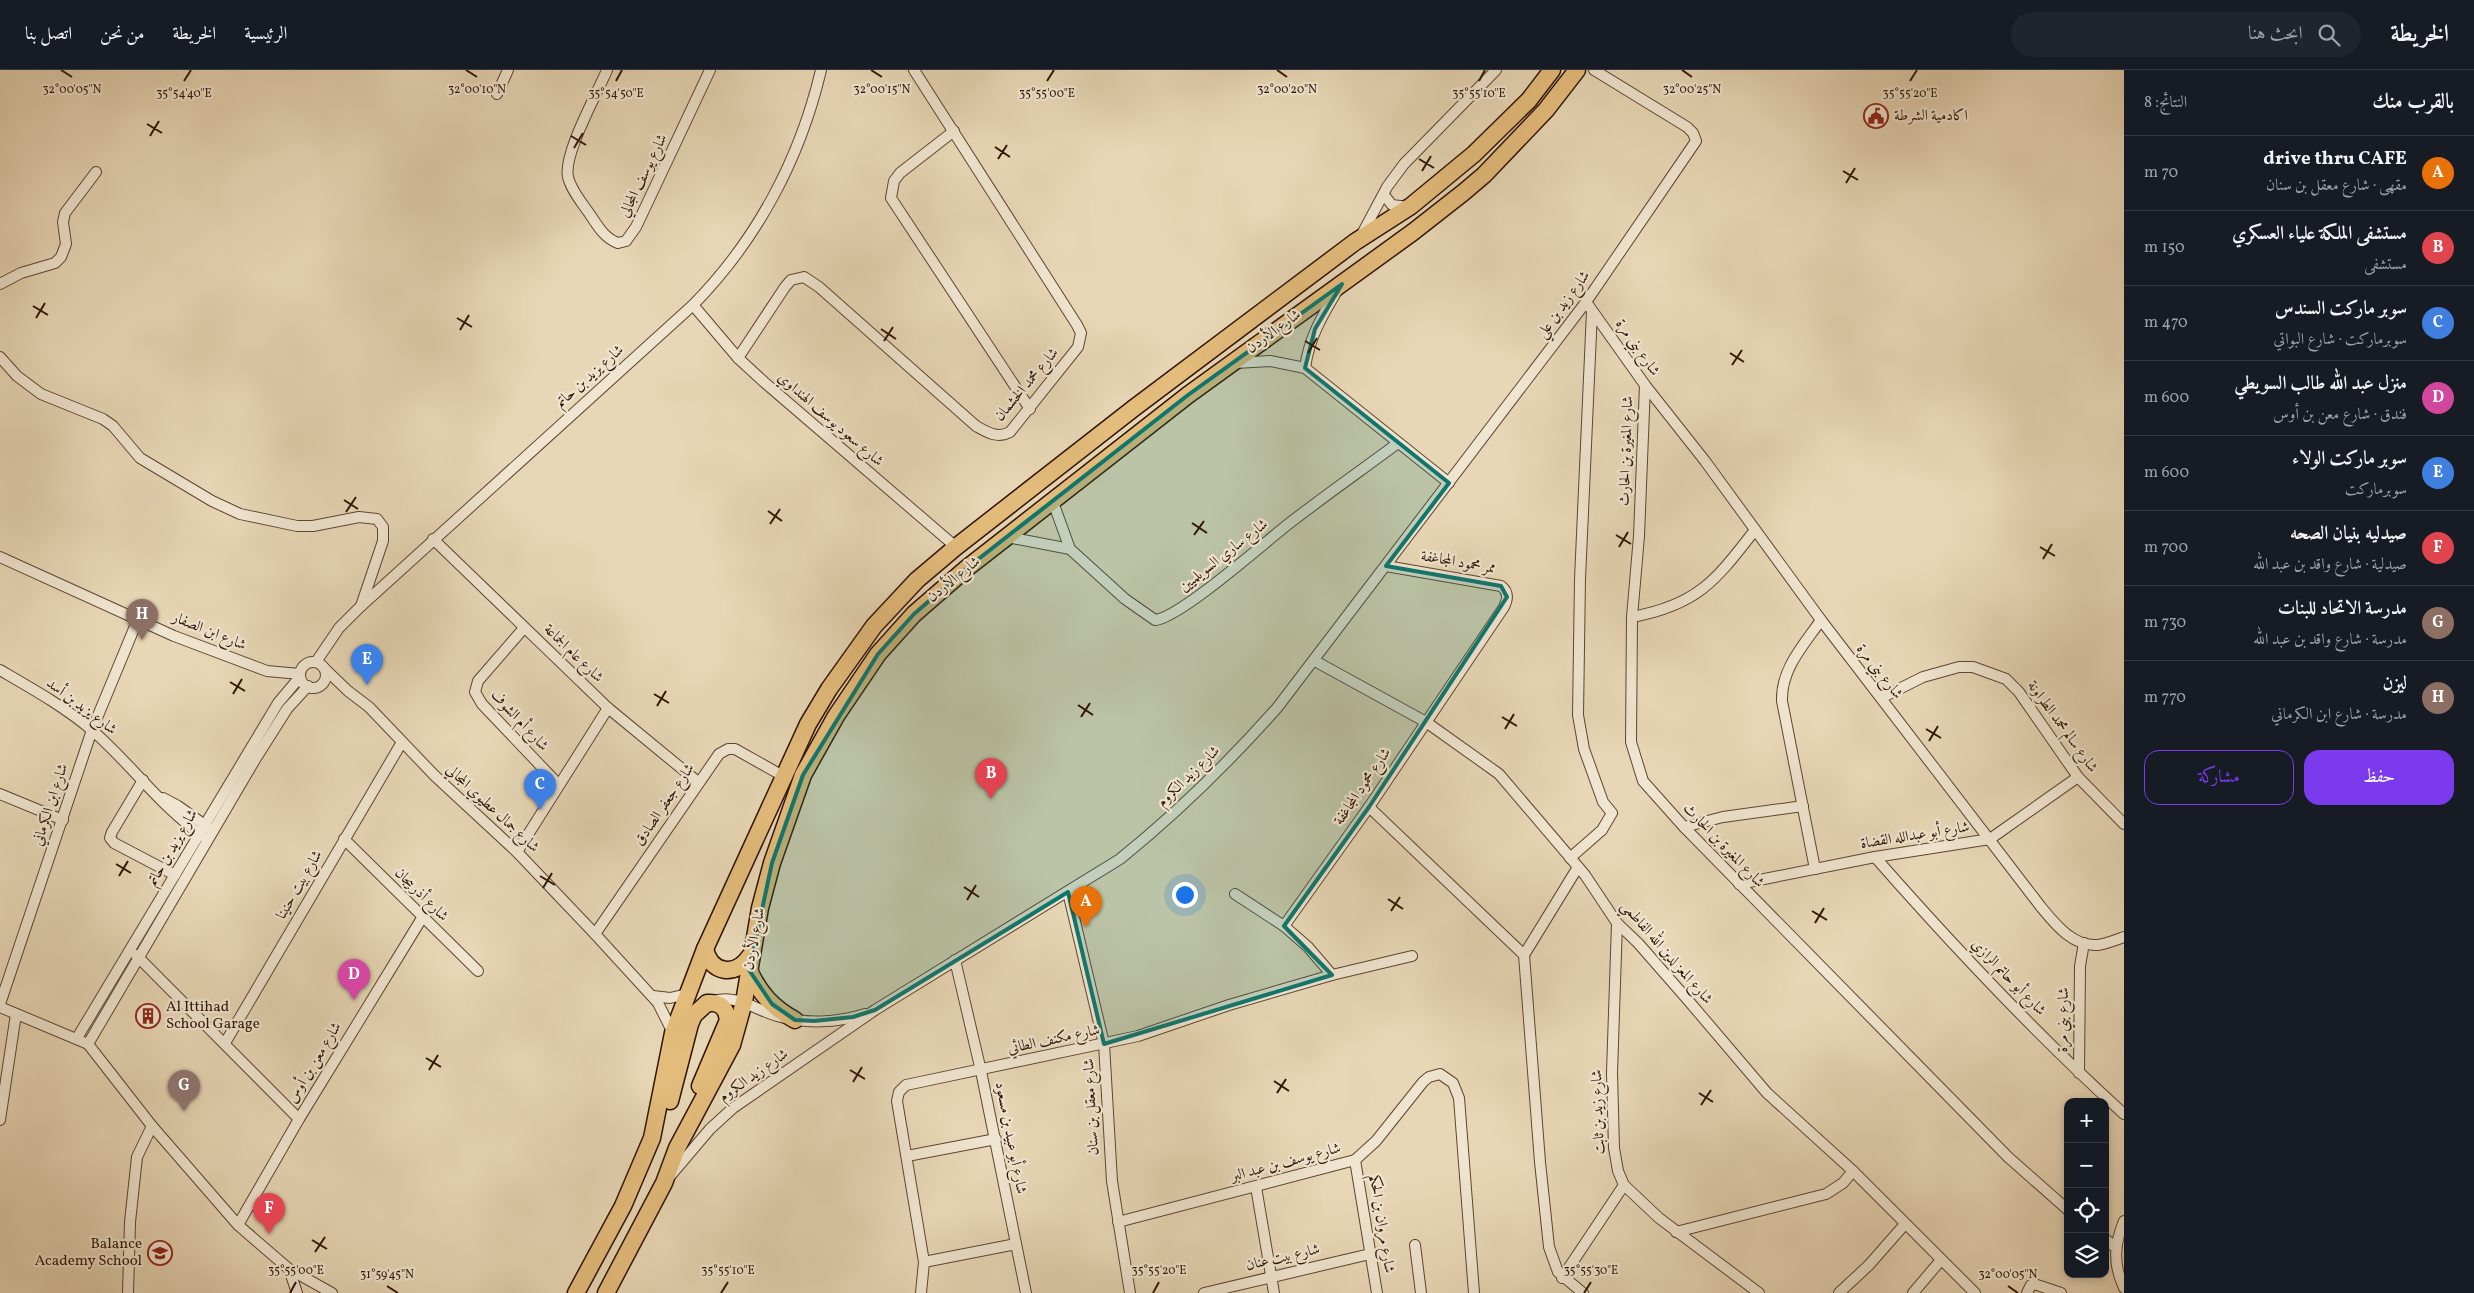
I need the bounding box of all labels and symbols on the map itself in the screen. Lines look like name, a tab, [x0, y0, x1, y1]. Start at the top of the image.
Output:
text: 32°00'05"N	[42, 82, 102, 98]
text: 32°00'10"N	[448, 82, 506, 98]
text: 32°00'15"N	[854, 82, 911, 98]
text: 32°00'20"N	[1257, 82, 1317, 98]
text: 32°00'25"N	[1663, 82, 1721, 98]
text: 35°54'40"E	[156, 86, 212, 102]
text: 35°54'50"E	[588, 86, 644, 102]
text: 35°55'00"E	[1019, 86, 1075, 102]
text: 35°55'10"E	[1452, 86, 1506, 102]
text: 35°55'20"E	[1883, 86, 1937, 102]
public building icon: اكادمية الشرطة	[1863, 103, 1889, 129]
place label: اكادمية الشرطة	[1894, 106, 1968, 127]
street label: شارع يوسف المجالي	[615, 131, 674, 222]
street label: شارع زيد بن علي	[1532, 267, 1597, 344]
street label: شارع الأردن	[1241, 303, 1306, 360]
street label: شارع بني مرة	[1608, 315, 1664, 382]
street label: شارع يزيد بن حاتم	[551, 340, 630, 414]
street label: شارع محمد الخشمان	[990, 344, 1065, 427]
street label: شارع سعود يوسف الهنداوي	[772, 368, 888, 473]
street label: شارع المغيرة بن الحارث	[1615, 396, 1640, 506]
street label: شارع ساري السويلميين	[1175, 515, 1274, 598]
street label: ممر محمود المجاغفة	[1419, 546, 1497, 580]
street label: شارع الأردن	[922, 550, 986, 609]
pin: H	[126, 599, 158, 640]
street label: شارع ابن الصفار	[167, 607, 249, 657]
street label: شارع عام الجماعة	[538, 620, 608, 689]
street label: شارع بني مرة	[1849, 640, 1907, 705]
pin: E	[351, 644, 383, 685]
street label: شارع يزيد بن أسد	[41, 672, 122, 741]
street label: شارع سالم محمد الطراونة	[2021, 677, 2102, 778]
street label: شارع أم الشوف	[484, 684, 554, 757]
street label: شارع زيد الكروم	[1153, 742, 1226, 813]
street label: شارع محمود المجاغفة	[1329, 744, 1398, 831]
pin: B	[975, 758, 1007, 799]
street label: شارع جمال عطيوي المجالي	[440, 760, 543, 859]
street label: شارع جعفر الصادق	[630, 760, 701, 851]
street label: شارع ابن الكرماني	[28, 761, 75, 849]
pin: C	[524, 769, 556, 810]
street label: شارع المغيرة بن الحارث	[1676, 799, 1769, 894]
street label: شارع يزيد بن حاتم	[142, 806, 204, 891]
street label: شارع أبو عبدالله القضاة	[1859, 815, 1971, 856]
street label: شارع بيت حنينا	[272, 847, 329, 924]
street label: شارع أذربيجان	[389, 862, 454, 927]
your location	[1172, 882, 1198, 908]
pin: A	[1070, 886, 1102, 927]
street label: شارع المعز لدين الله الفاطمي	[1614, 895, 1719, 1011]
street label: شارع الأردن	[737, 906, 772, 972]
street label: شارع أبو حاتم الرازي	[1965, 933, 2052, 1022]
pin: D	[338, 959, 370, 1000]
street label: شارع بني مرة	[2053, 987, 2077, 1053]
place label: Al Ittihad School Garage	[166, 997, 260, 1035]
building icon: Al Ittihad School Garage	[135, 1003, 161, 1029]
street label: شارع معن بن أوس	[281, 1017, 348, 1108]
street label: شارع مكنف الطائي	[1006, 1020, 1102, 1061]
street label: شارع زيد الكروم	[715, 1044, 794, 1108]
street label: شارع معقل بن سنان	[1079, 1058, 1106, 1156]
street label: شارع زيد بن ثابت	[1587, 1069, 1612, 1155]
pin: G	[168, 1070, 200, 1111]
street label: شارع أبو عبيد بن مسعود	[988, 1080, 1033, 1196]
street label: شارع يوسف بن عبد البر	[1227, 1138, 1343, 1189]
street label: شارع مروان بن الحكم	[1361, 1173, 1399, 1275]
pin: F	[253, 1193, 285, 1234]
place label: Balance Academy School	[35, 1234, 142, 1272]
street label: شارع بيت عنان	[1244, 1239, 1322, 1278]
school or university icon: Balance Academy School	[147, 1240, 173, 1266]
text: 35°55'00"E	[268, 1263, 324, 1279]
text: 35°55'10"E	[701, 1263, 755, 1279]
text: 35°55'20"E	[1132, 1263, 1186, 1279]
text: 35°55'30"E	[1564, 1263, 1618, 1279]
text: 31°59'45"N	[360, 1267, 414, 1283]
text: 32°00'05"N	[1978, 1267, 2038, 1283]

